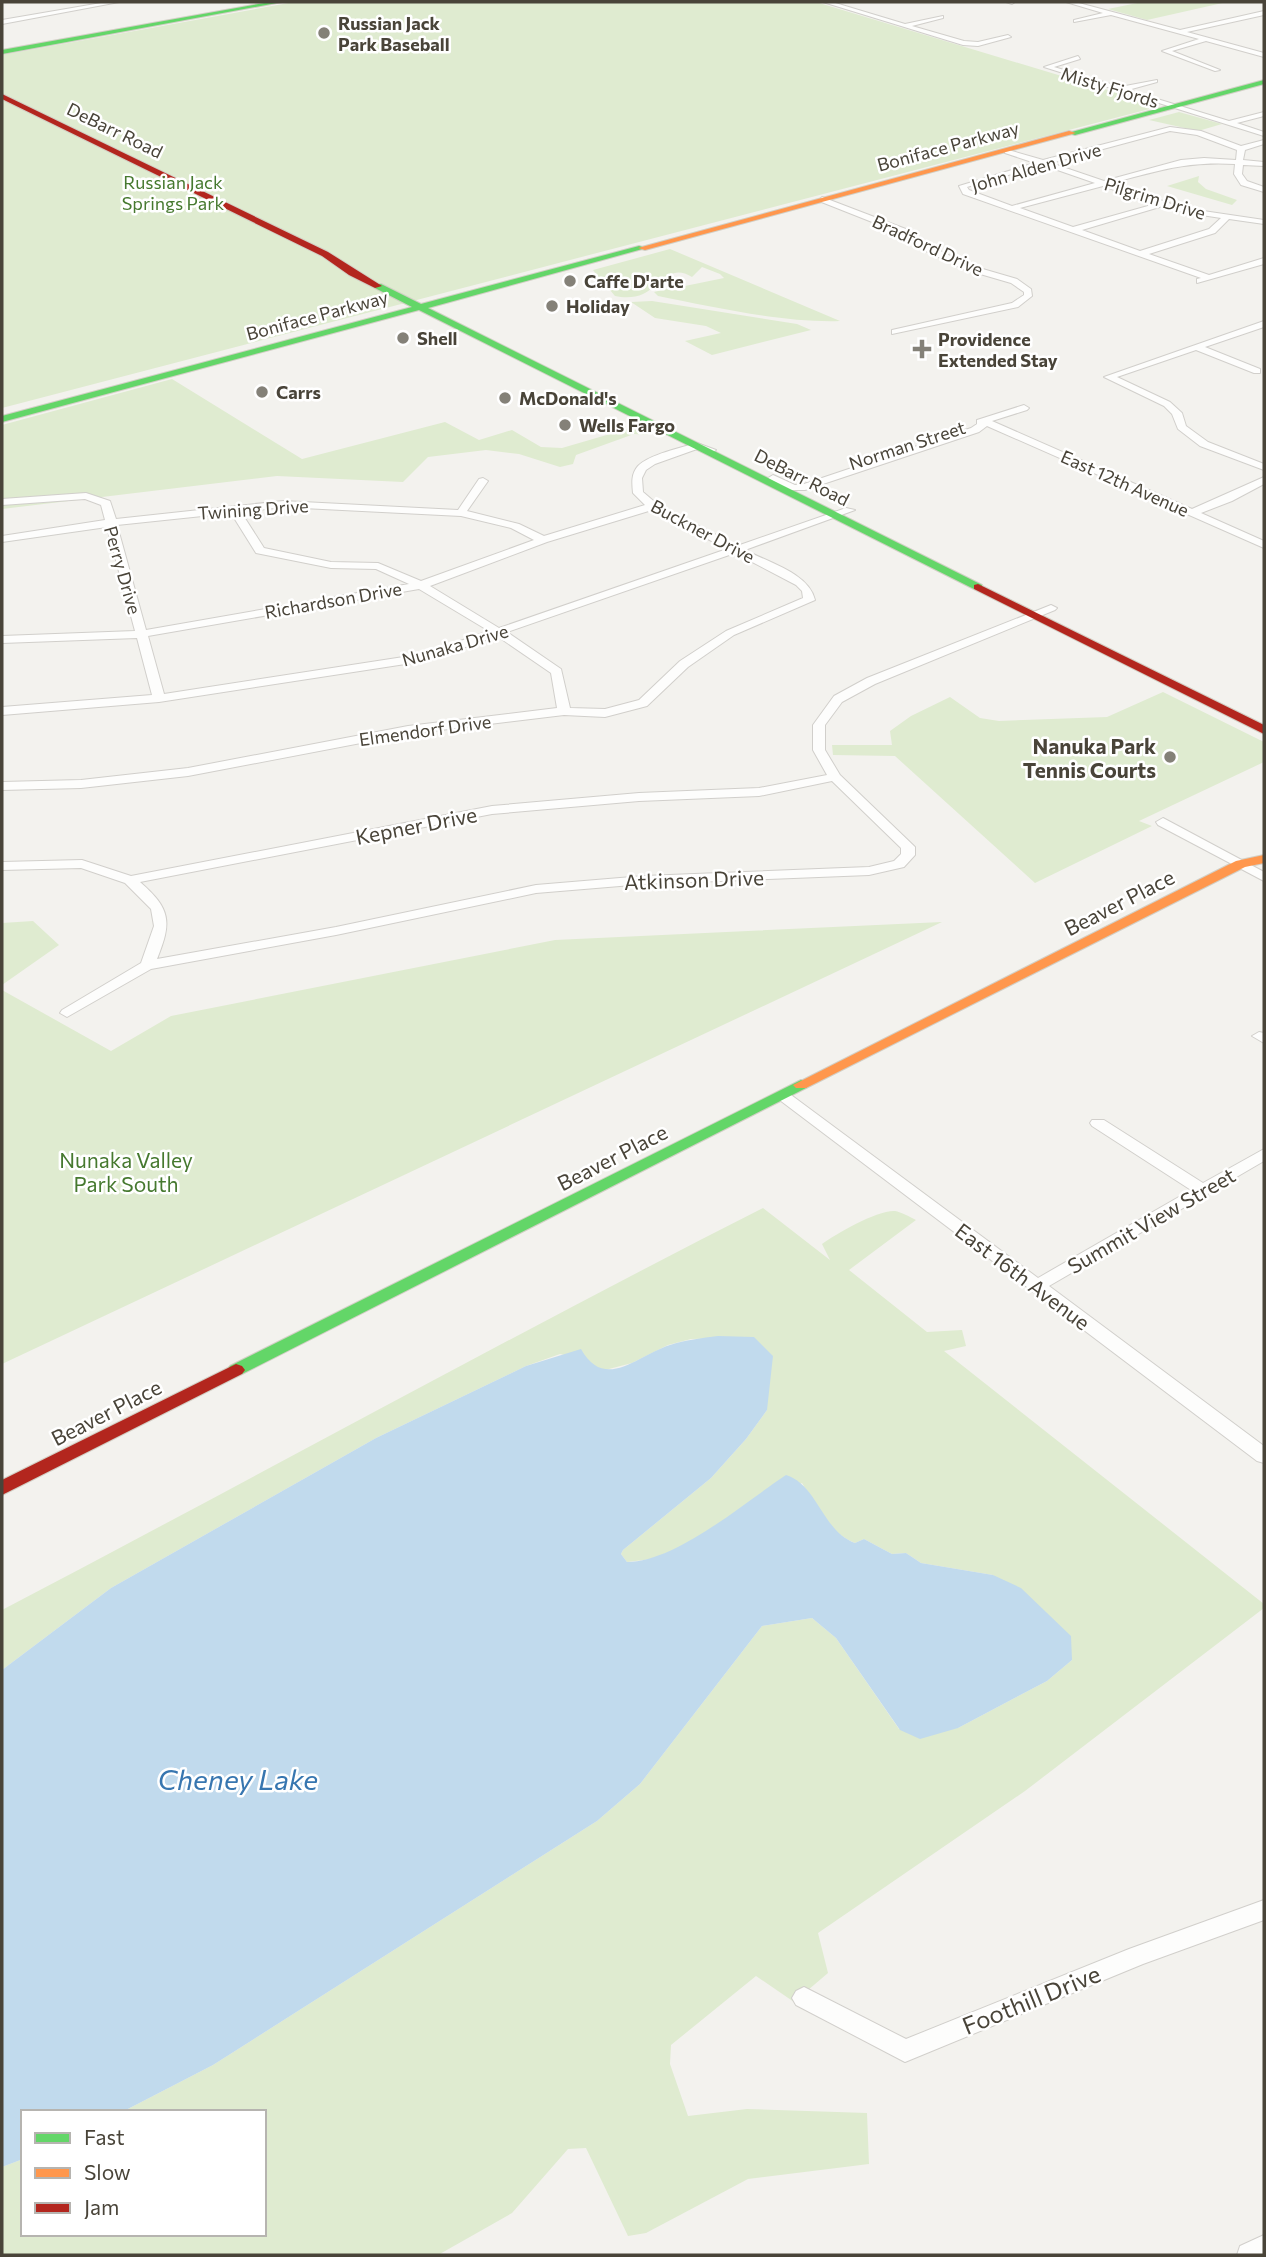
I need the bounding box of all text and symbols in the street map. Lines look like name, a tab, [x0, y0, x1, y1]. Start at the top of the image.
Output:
place label: Russian Jack Park Baseball	[338, 12, 450, 55]
marker: Russian Jack Park Baseball	[316, 25, 332, 41]
street label: Misty Fjords	[1058, 62, 1162, 112]
street label: DeBarr Road	[64, 97, 166, 163]
street label: Boniface Parkway	[875, 116, 1021, 176]
street label: John Alden Drive	[968, 138, 1104, 196]
park label: Russian Jack Springs Park	[122, 171, 224, 214]
street label: Pilgrim Drive	[1102, 172, 1208, 224]
street label: Bradford Drive	[869, 210, 987, 280]
place label: Caffe D'arte	[584, 270, 684, 292]
marker: Caffe D'arte	[562, 273, 578, 289]
street label: Boniface Parkway	[244, 285, 390, 345]
place label: Holiday	[566, 295, 630, 317]
marker: Holiday	[544, 298, 560, 314]
place label: Shell	[417, 327, 458, 349]
place label: Providence Extended Stay	[938, 328, 1058, 371]
marker: Shell	[395, 330, 411, 346]
marker: Providence Extended Stay	[912, 339, 932, 359]
place label: Carrs	[276, 381, 321, 403]
marker: Carrs	[254, 384, 270, 400]
place label: McDonald's	[519, 387, 617, 409]
marker: McDonald's	[497, 390, 513, 406]
place label: Wells Fargo	[579, 414, 675, 436]
street label: Norman Street	[846, 416, 968, 474]
marker: Wells Fargo	[557, 417, 573, 433]
street label: DeBarr Road	[751, 444, 853, 510]
street label: East 12th Avenue	[1058, 445, 1192, 521]
street label: Twining Drive	[197, 494, 309, 524]
street label: Buckner Drive	[647, 494, 759, 568]
street label: Perry Drive	[100, 523, 146, 617]
street label: Richardson Drive	[263, 577, 403, 623]
street label: Nunaka Drive	[399, 619, 511, 671]
street label: Elmendorf Drive	[358, 710, 492, 750]
place label: Nanuka Park Tennis Courts	[1023, 733, 1156, 782]
marker: Nanuka Park Tennis Courts	[1162, 749, 1178, 765]
street label: Kepner Drive	[353, 801, 479, 849]
street label: Atkinson Drive	[624, 864, 764, 894]
street label: Beaver Place	[1060, 864, 1178, 940]
street label: Beaver Place	[553, 1119, 671, 1195]
park label: Nunaka Valley Park South	[59, 1147, 193, 1196]
street label: Summit View Street	[1063, 1162, 1239, 1278]
street label: East 16th Avenue	[951, 1217, 1095, 1335]
street label: Beaver Place	[47, 1374, 165, 1450]
water label: Cheney Lake	[158, 1762, 318, 1796]
street label: Foothill Drive	[958, 1958, 1104, 2040]
legend	[21, 2110, 266, 2236]
text: Fast	[84, 2124, 125, 2149]
text: Slow	[84, 2159, 131, 2184]
text: Jam	[84, 2194, 119, 2219]

